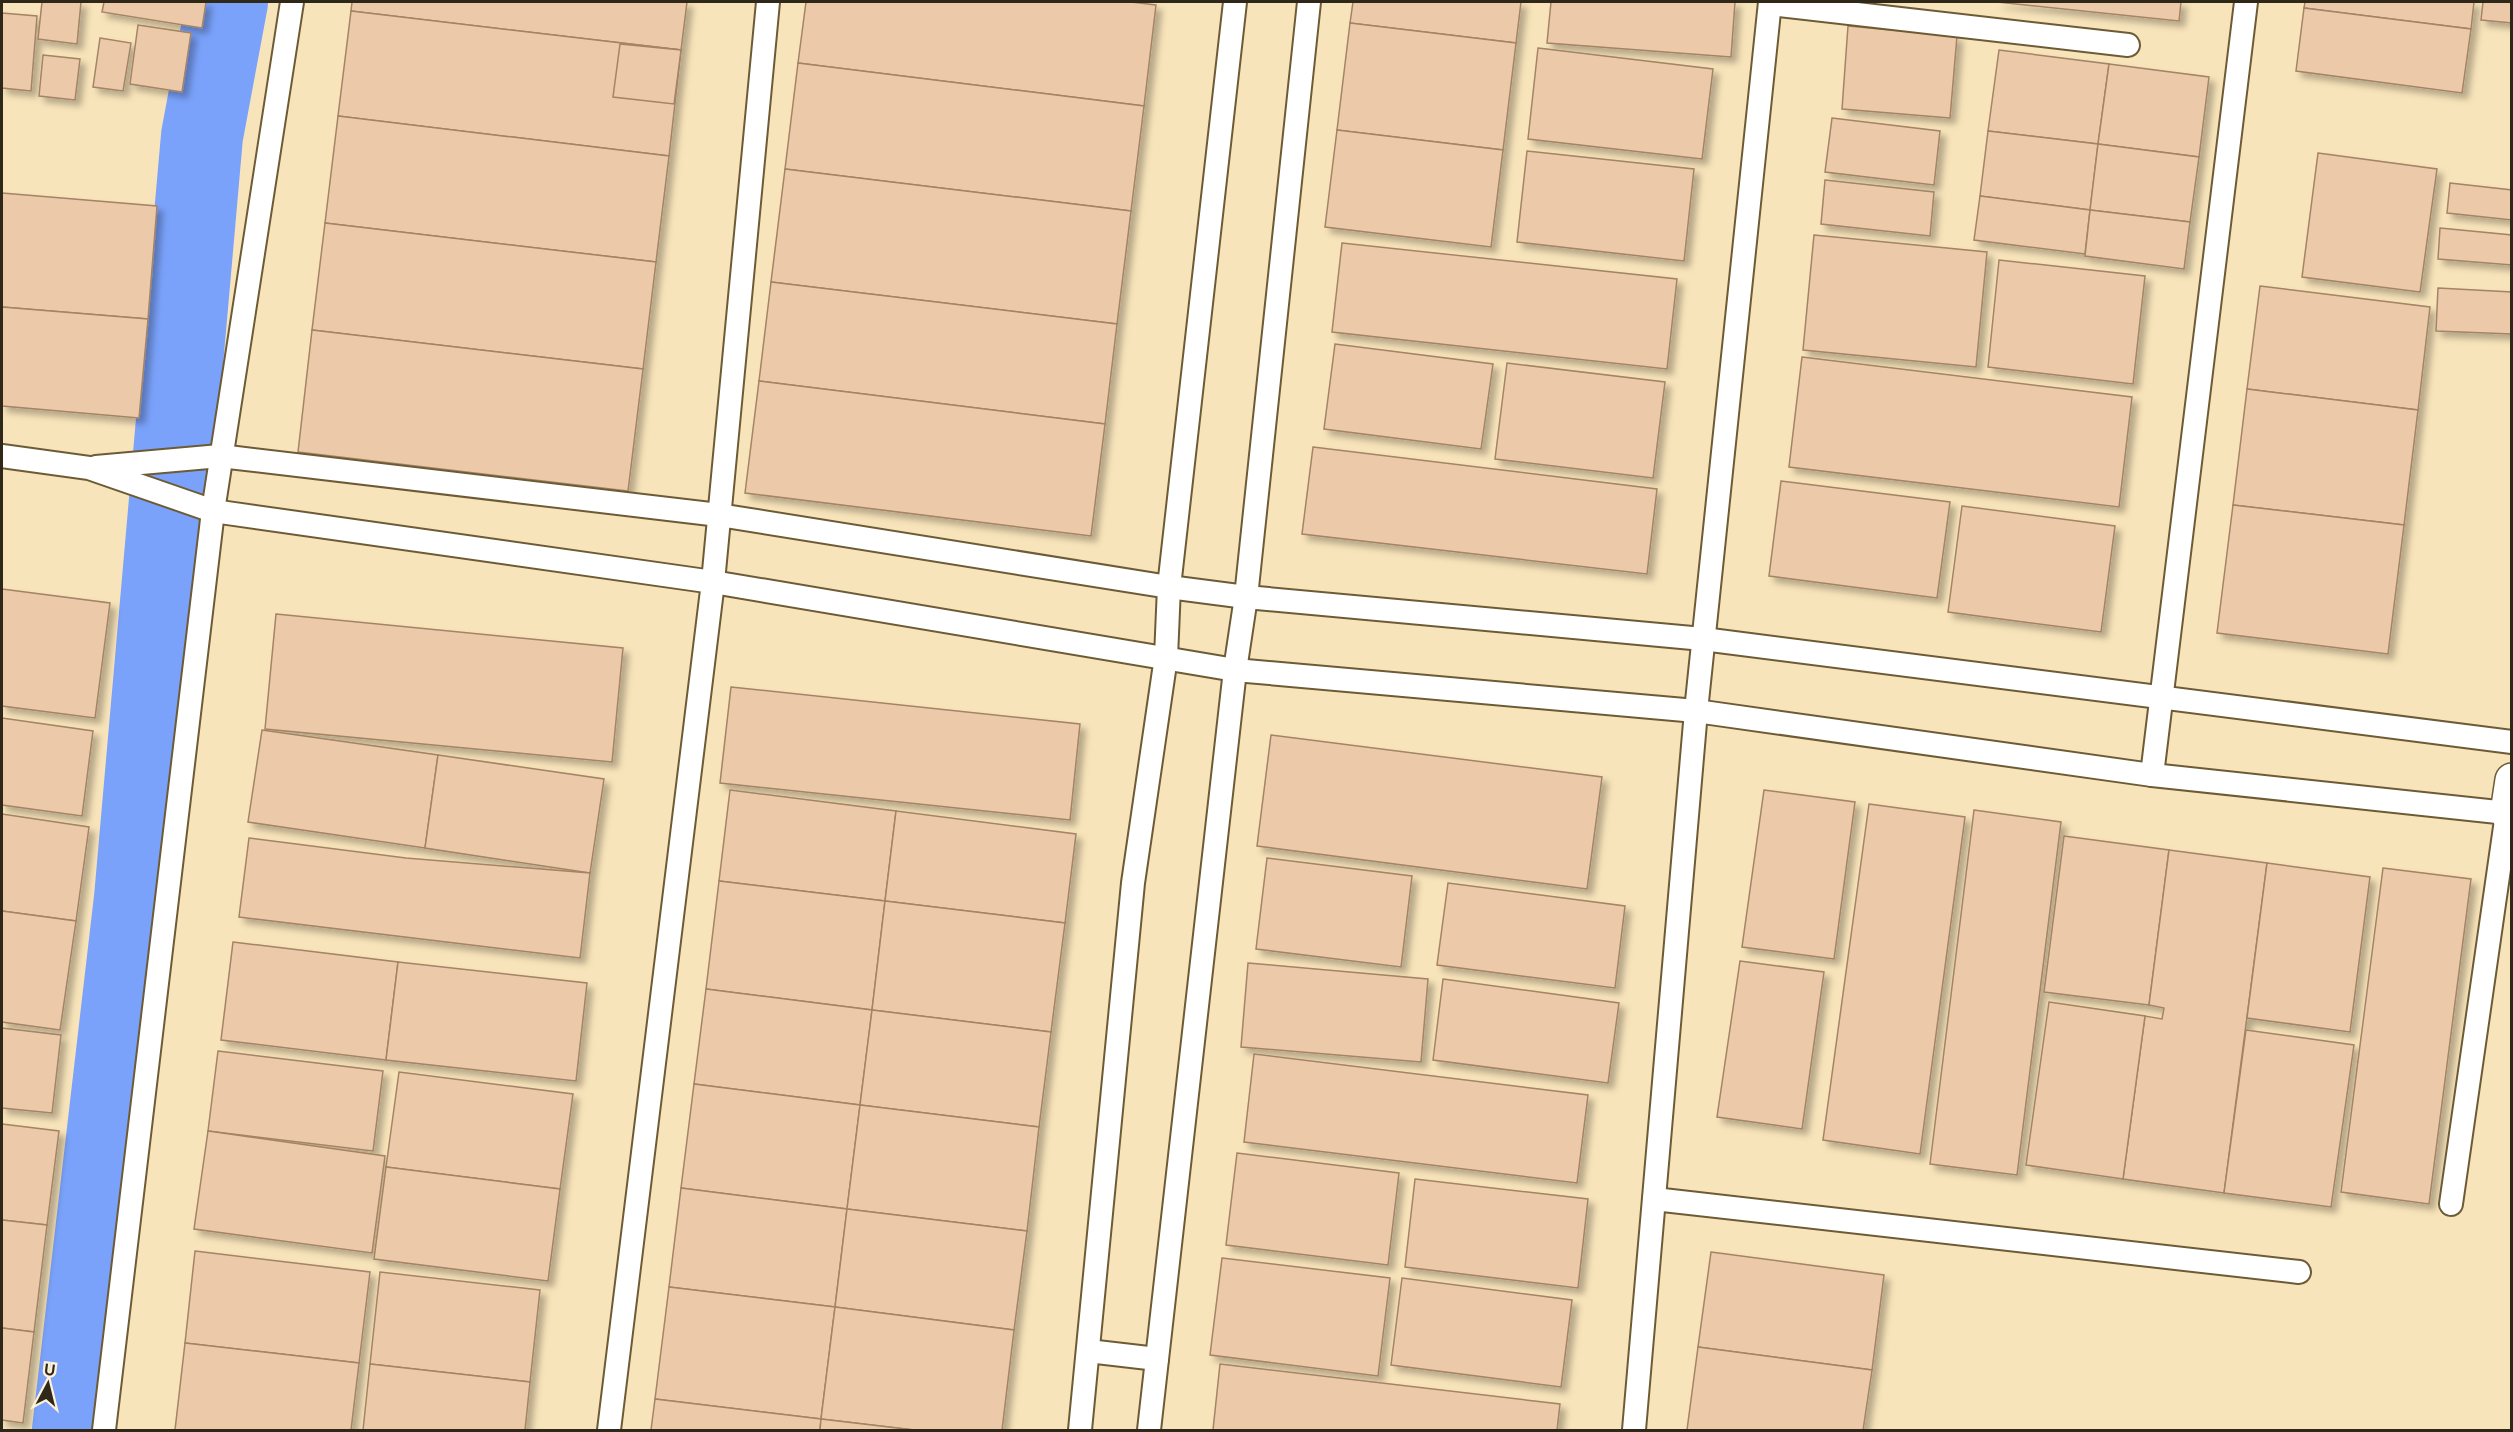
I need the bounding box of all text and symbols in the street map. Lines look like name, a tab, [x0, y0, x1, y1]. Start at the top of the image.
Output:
north arrow	[18, 1354, 78, 1414]
text: U	[43, 1359, 57, 1380]

